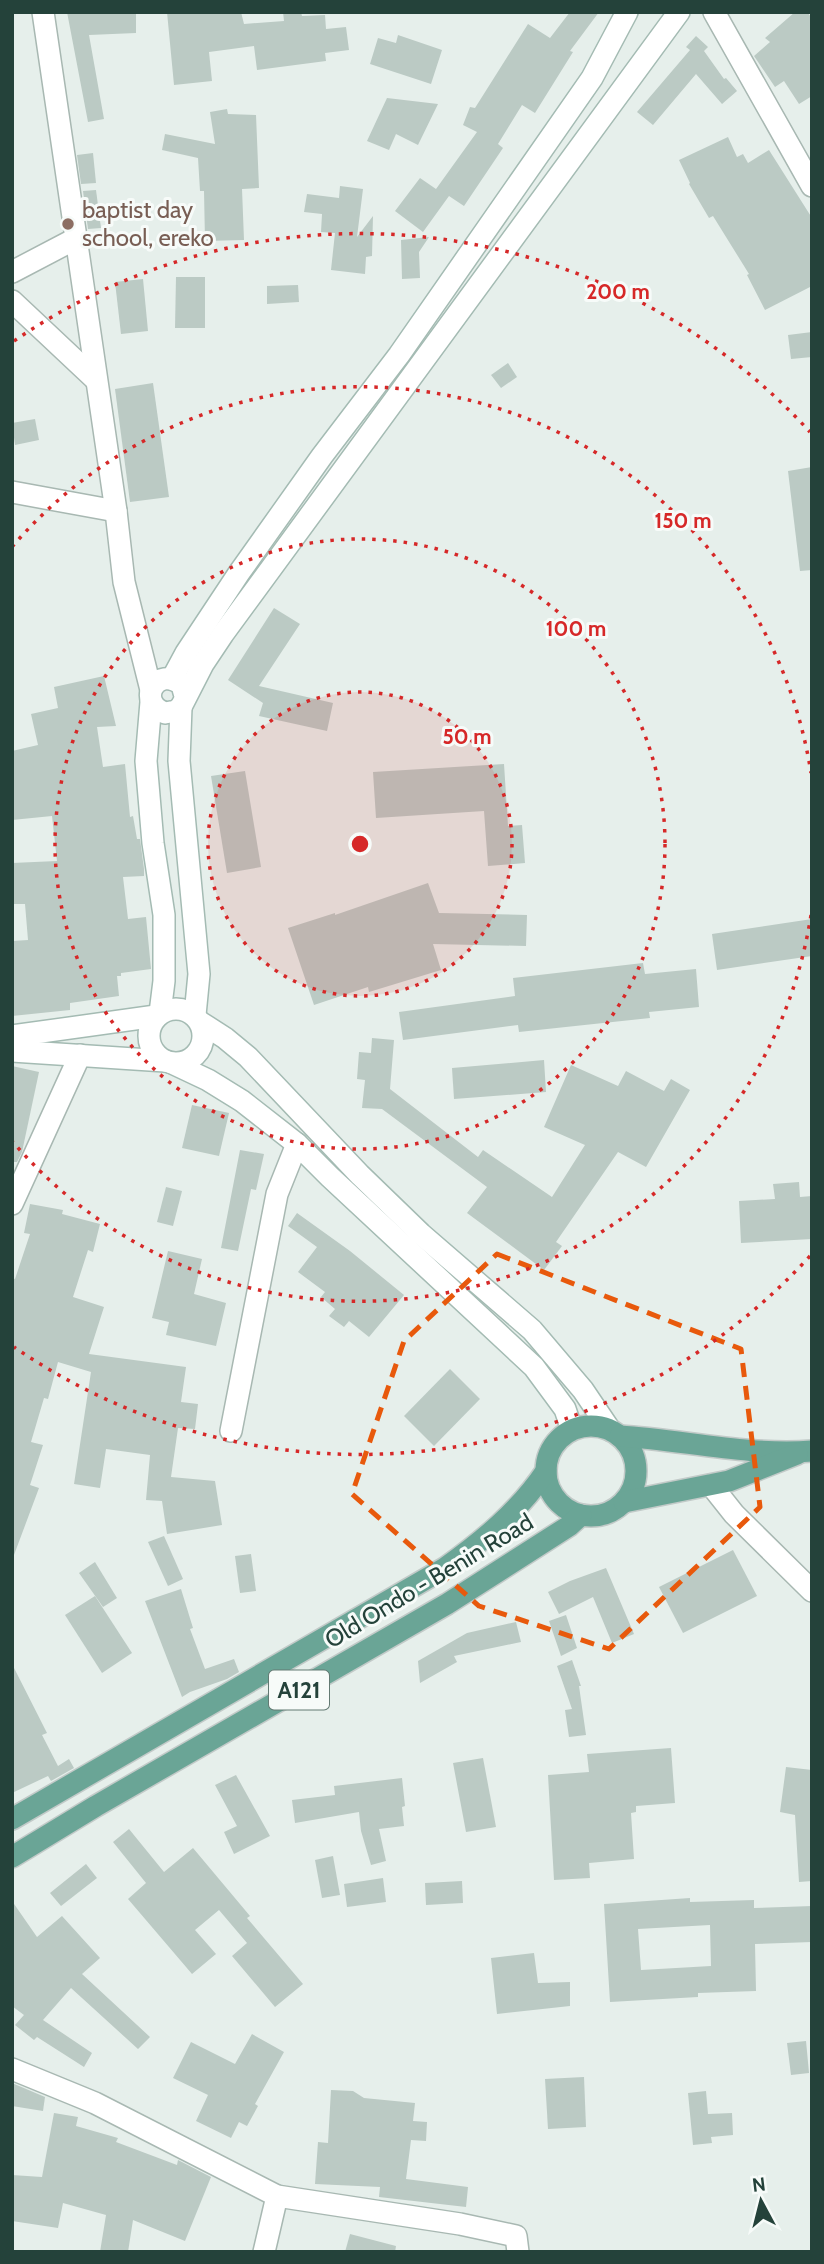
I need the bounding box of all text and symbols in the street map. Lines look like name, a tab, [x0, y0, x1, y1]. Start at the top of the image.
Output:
place label: baptist day school, ereko	[82, 195, 214, 252]
marker: baptist day school, ereko	[60, 216, 76, 232]
text: 200 m	[586, 279, 650, 304]
text: 150 m	[655, 508, 711, 533]
text: 100 m	[546, 616, 606, 641]
text: 50 m	[442, 724, 492, 749]
centre of rings	[348, 832, 372, 856]
street label: Old Ondo - Benin Road	[319, 1507, 538, 1654]
road number: A121	[269, 1670, 329, 1709]
north arrow	[726, 2166, 796, 2236]
text: N	[751, 2172, 767, 2197]

